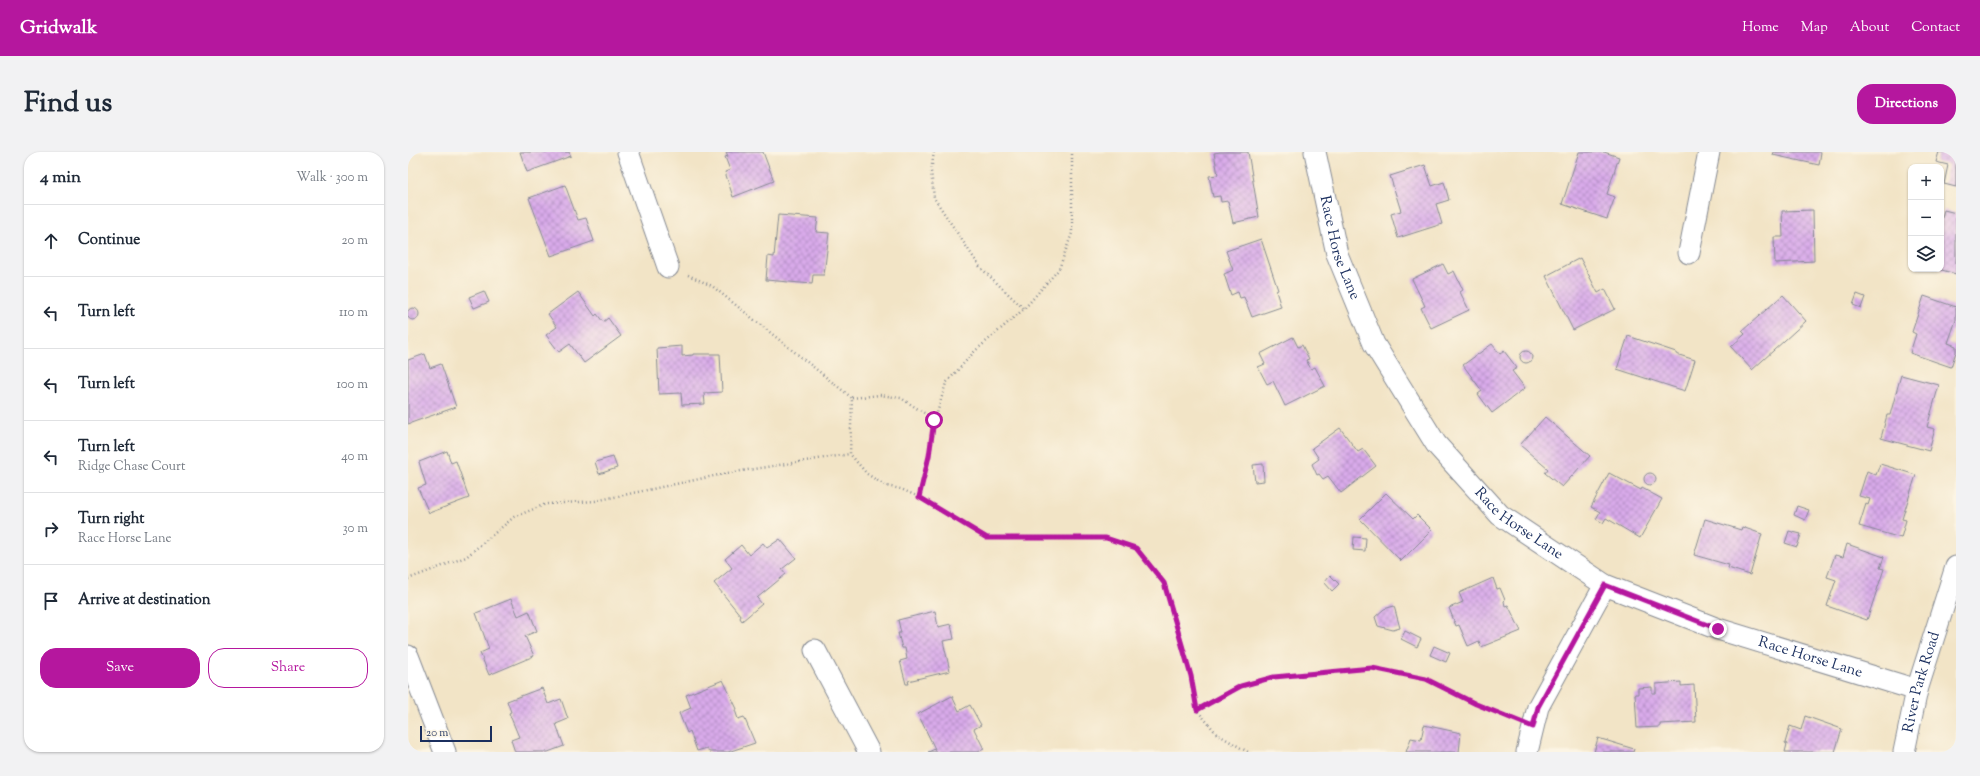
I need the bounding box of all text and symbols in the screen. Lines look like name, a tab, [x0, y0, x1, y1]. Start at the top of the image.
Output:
text: Gridwalk	[20, 15, 97, 42]
text: Home	[1742, 18, 1779, 38]
text: Map	[1801, 18, 1828, 38]
text: About	[1850, 18, 1889, 38]
text: Contact	[1911, 18, 1960, 38]
text: Find us	[24, 84, 112, 124]
button: Directions	[1857, 84, 1956, 124]
map controls	[1908, 164, 1944, 272]
button: +	[1908, 164, 1944, 200]
text: 4 min	[40, 166, 81, 190]
text: Walk · 300 m	[296, 169, 368, 187]
street label: Race Horse Lane	[1314, 194, 1365, 303]
button: −	[1908, 200, 1944, 236]
icon: ahead	[40, 230, 62, 252]
text: Continue	[78, 230, 140, 251]
text: 20 m	[342, 232, 368, 250]
button: layers	[1908, 236, 1944, 272]
icon: left	[40, 302, 62, 324]
text: Turn left	[78, 302, 135, 323]
text: 110 m	[339, 304, 368, 322]
icon: left	[40, 374, 62, 396]
text: Turn left	[78, 374, 135, 395]
text: 100 m	[336, 376, 368, 394]
route start	[925, 411, 943, 429]
text: Turn left	[78, 437, 135, 458]
icon: left	[40, 446, 62, 468]
text: 40 m	[341, 448, 368, 466]
text: Ridge Chase Court	[78, 458, 185, 476]
street label: Race Horse Lane	[1469, 483, 1567, 565]
text: Turn right	[78, 509, 144, 530]
icon: right	[40, 518, 62, 540]
text: 30 m	[342, 520, 368, 538]
text: Race Horse Lane	[78, 530, 172, 548]
icon: arrive	[40, 590, 62, 612]
text: Arrive at destination	[78, 590, 211, 611]
route end	[1709, 620, 1727, 638]
street label: River Park Road	[1898, 629, 1945, 735]
street label: Race Horse Lane	[1756, 631, 1865, 683]
button: Save	[40, 648, 200, 688]
button: Share	[208, 648, 368, 688]
scale bar	[420, 724, 492, 743]
text: 20 m	[426, 725, 448, 741]

